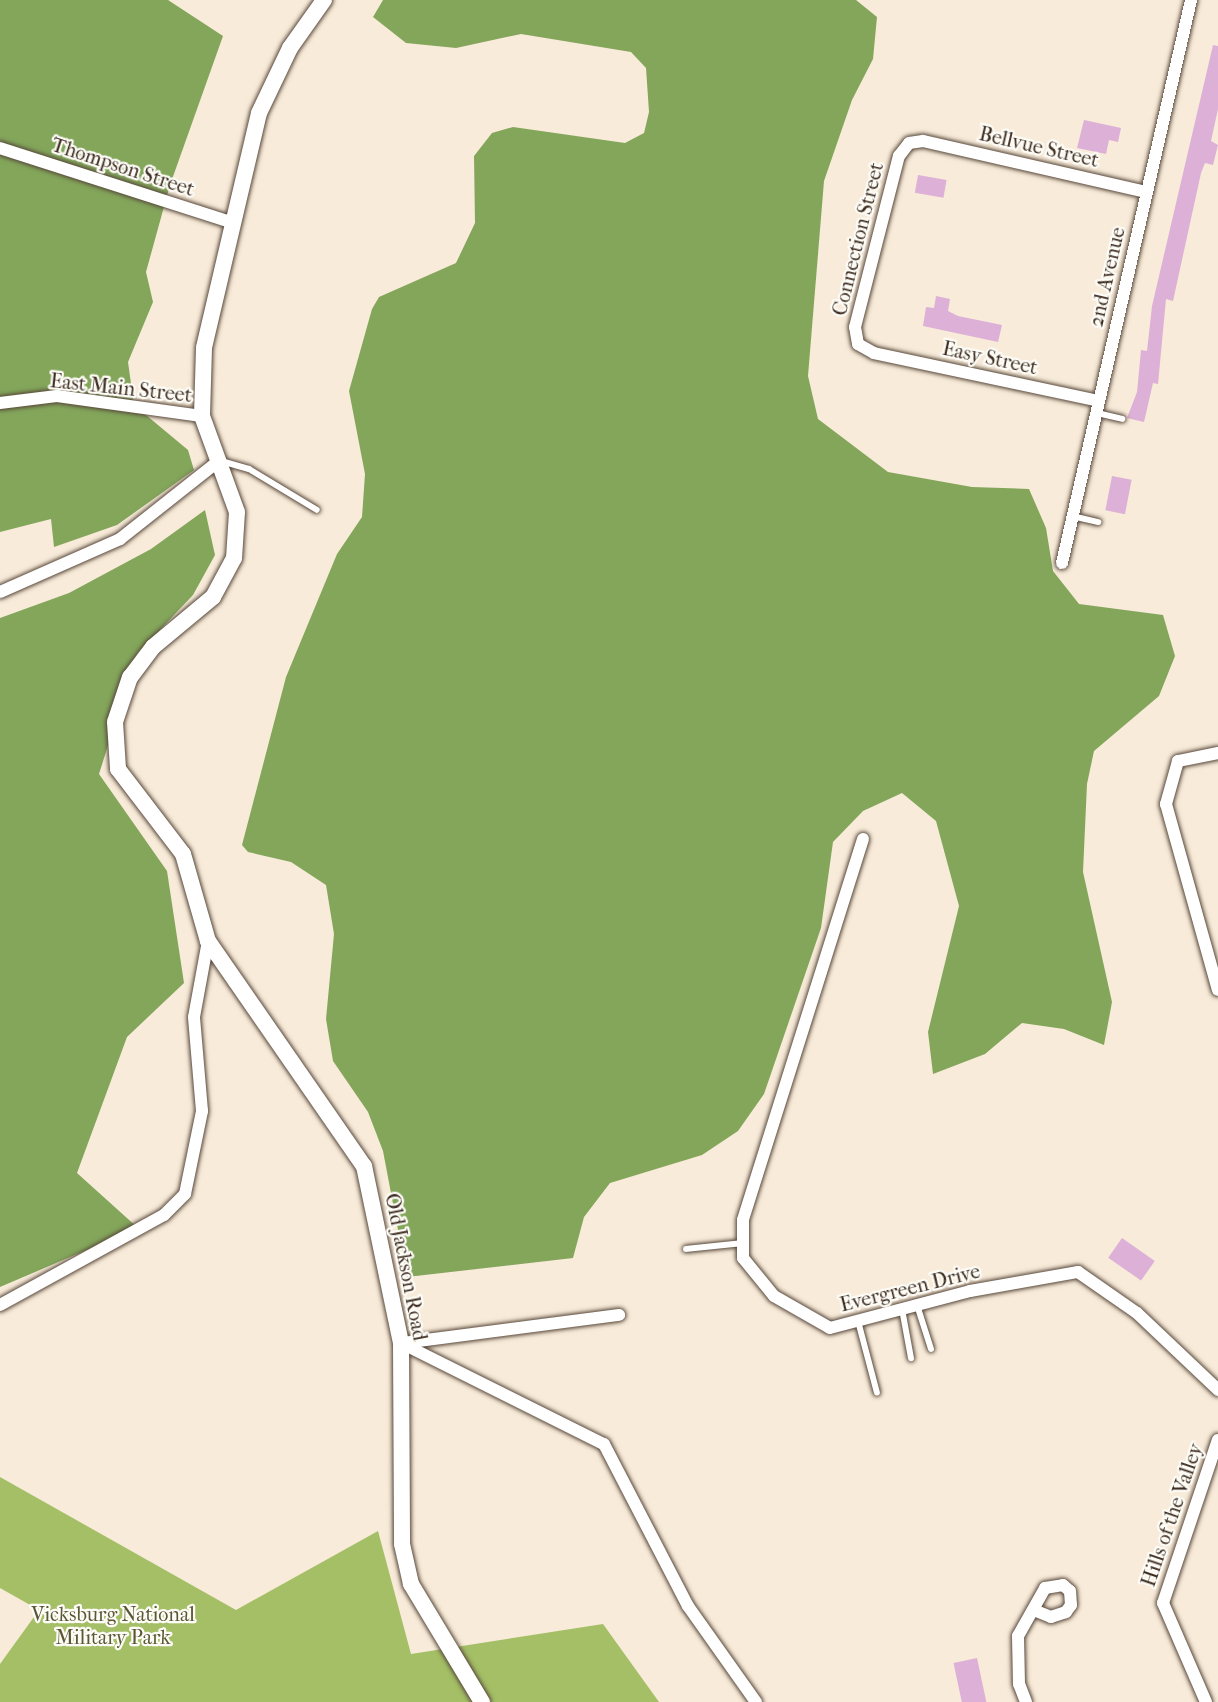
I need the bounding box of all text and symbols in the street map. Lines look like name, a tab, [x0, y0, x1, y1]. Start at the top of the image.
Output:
street label: Bellvue Street	[977, 122, 1101, 172]
street label: Thompson Street	[49, 133, 197, 201]
street label: Connection Street	[827, 160, 889, 318]
street label: 2nd Avenue	[1084, 225, 1130, 329]
street label: Easy Street	[940, 336, 1040, 380]
street label: East Main Street	[49, 369, 193, 407]
street label: Old Jackson Road	[380, 1191, 432, 1343]
street label: Evergreen Drive	[837, 1259, 983, 1317]
street label: Hills of the Valley	[1136, 1440, 1208, 1590]
park label: Vicksburg National Military Park	[31, 1603, 195, 1650]

